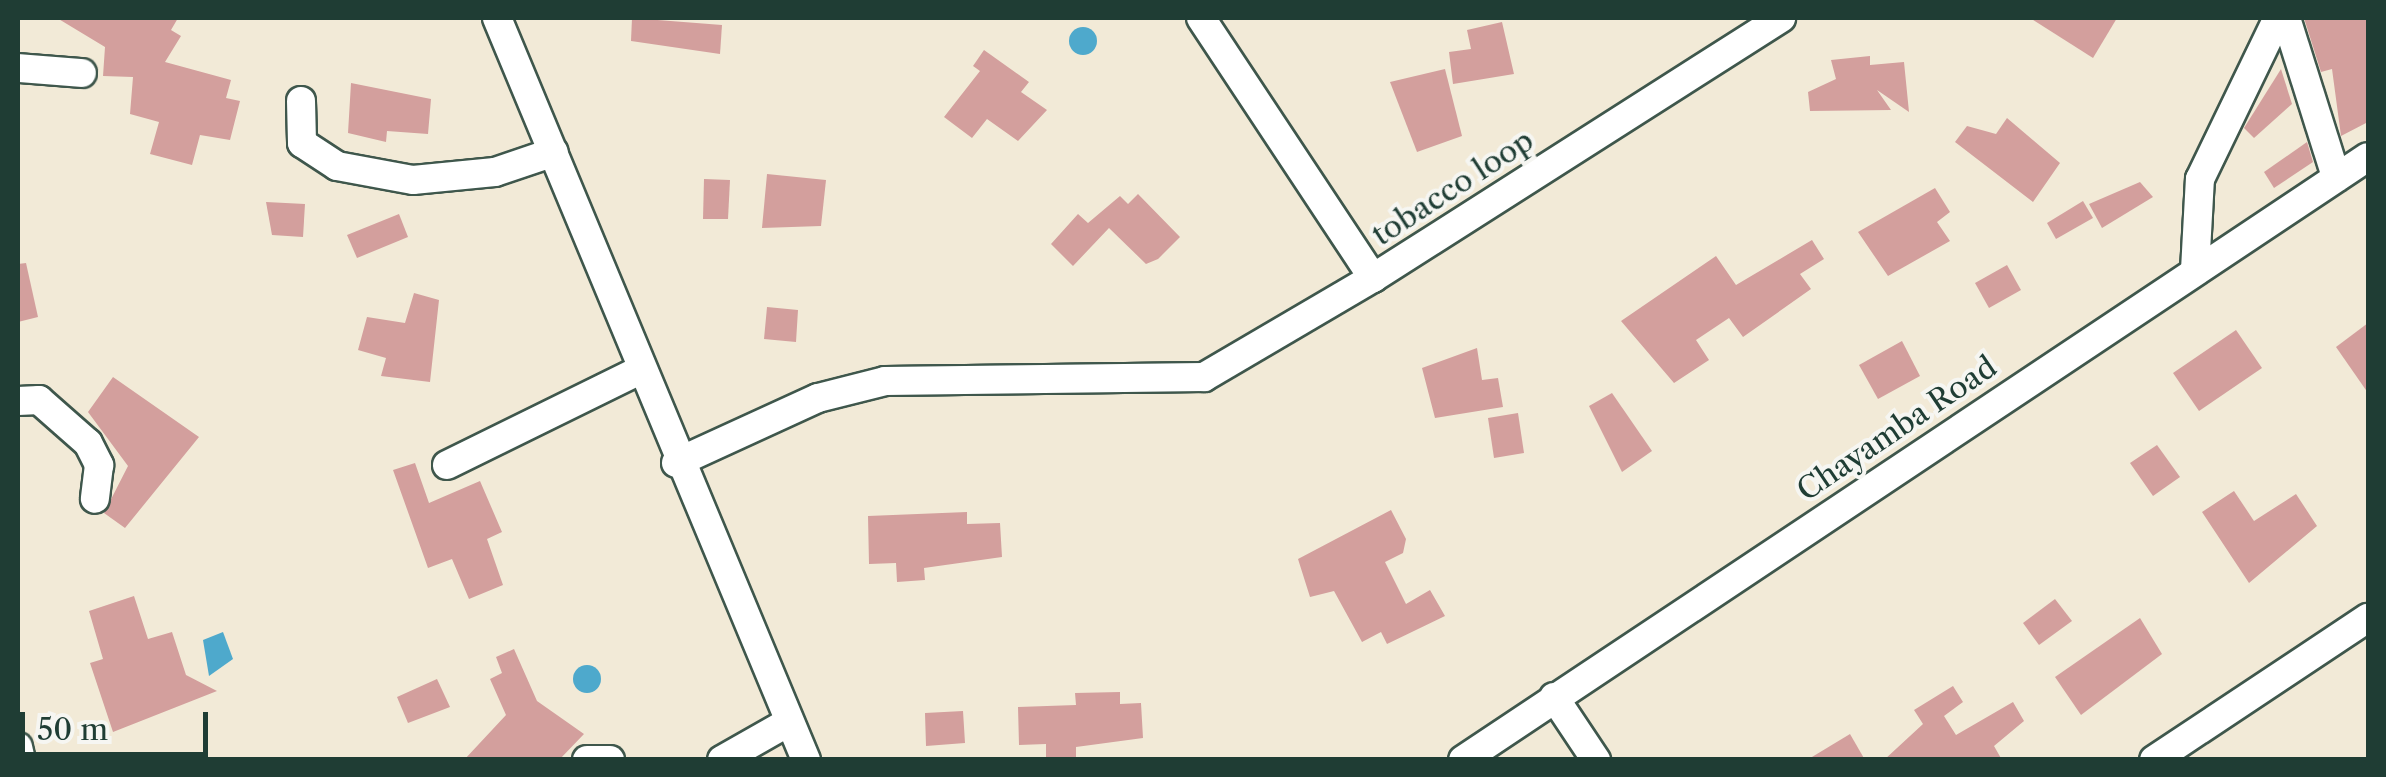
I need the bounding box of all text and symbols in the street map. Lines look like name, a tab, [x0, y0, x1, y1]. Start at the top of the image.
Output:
street label: tobacco loop	[1366, 123, 1540, 253]
street label: Chayamba Road	[1790, 349, 2004, 509]
scale bar	[25, 692, 212, 754]
text: 50 m	[37, 711, 108, 748]

